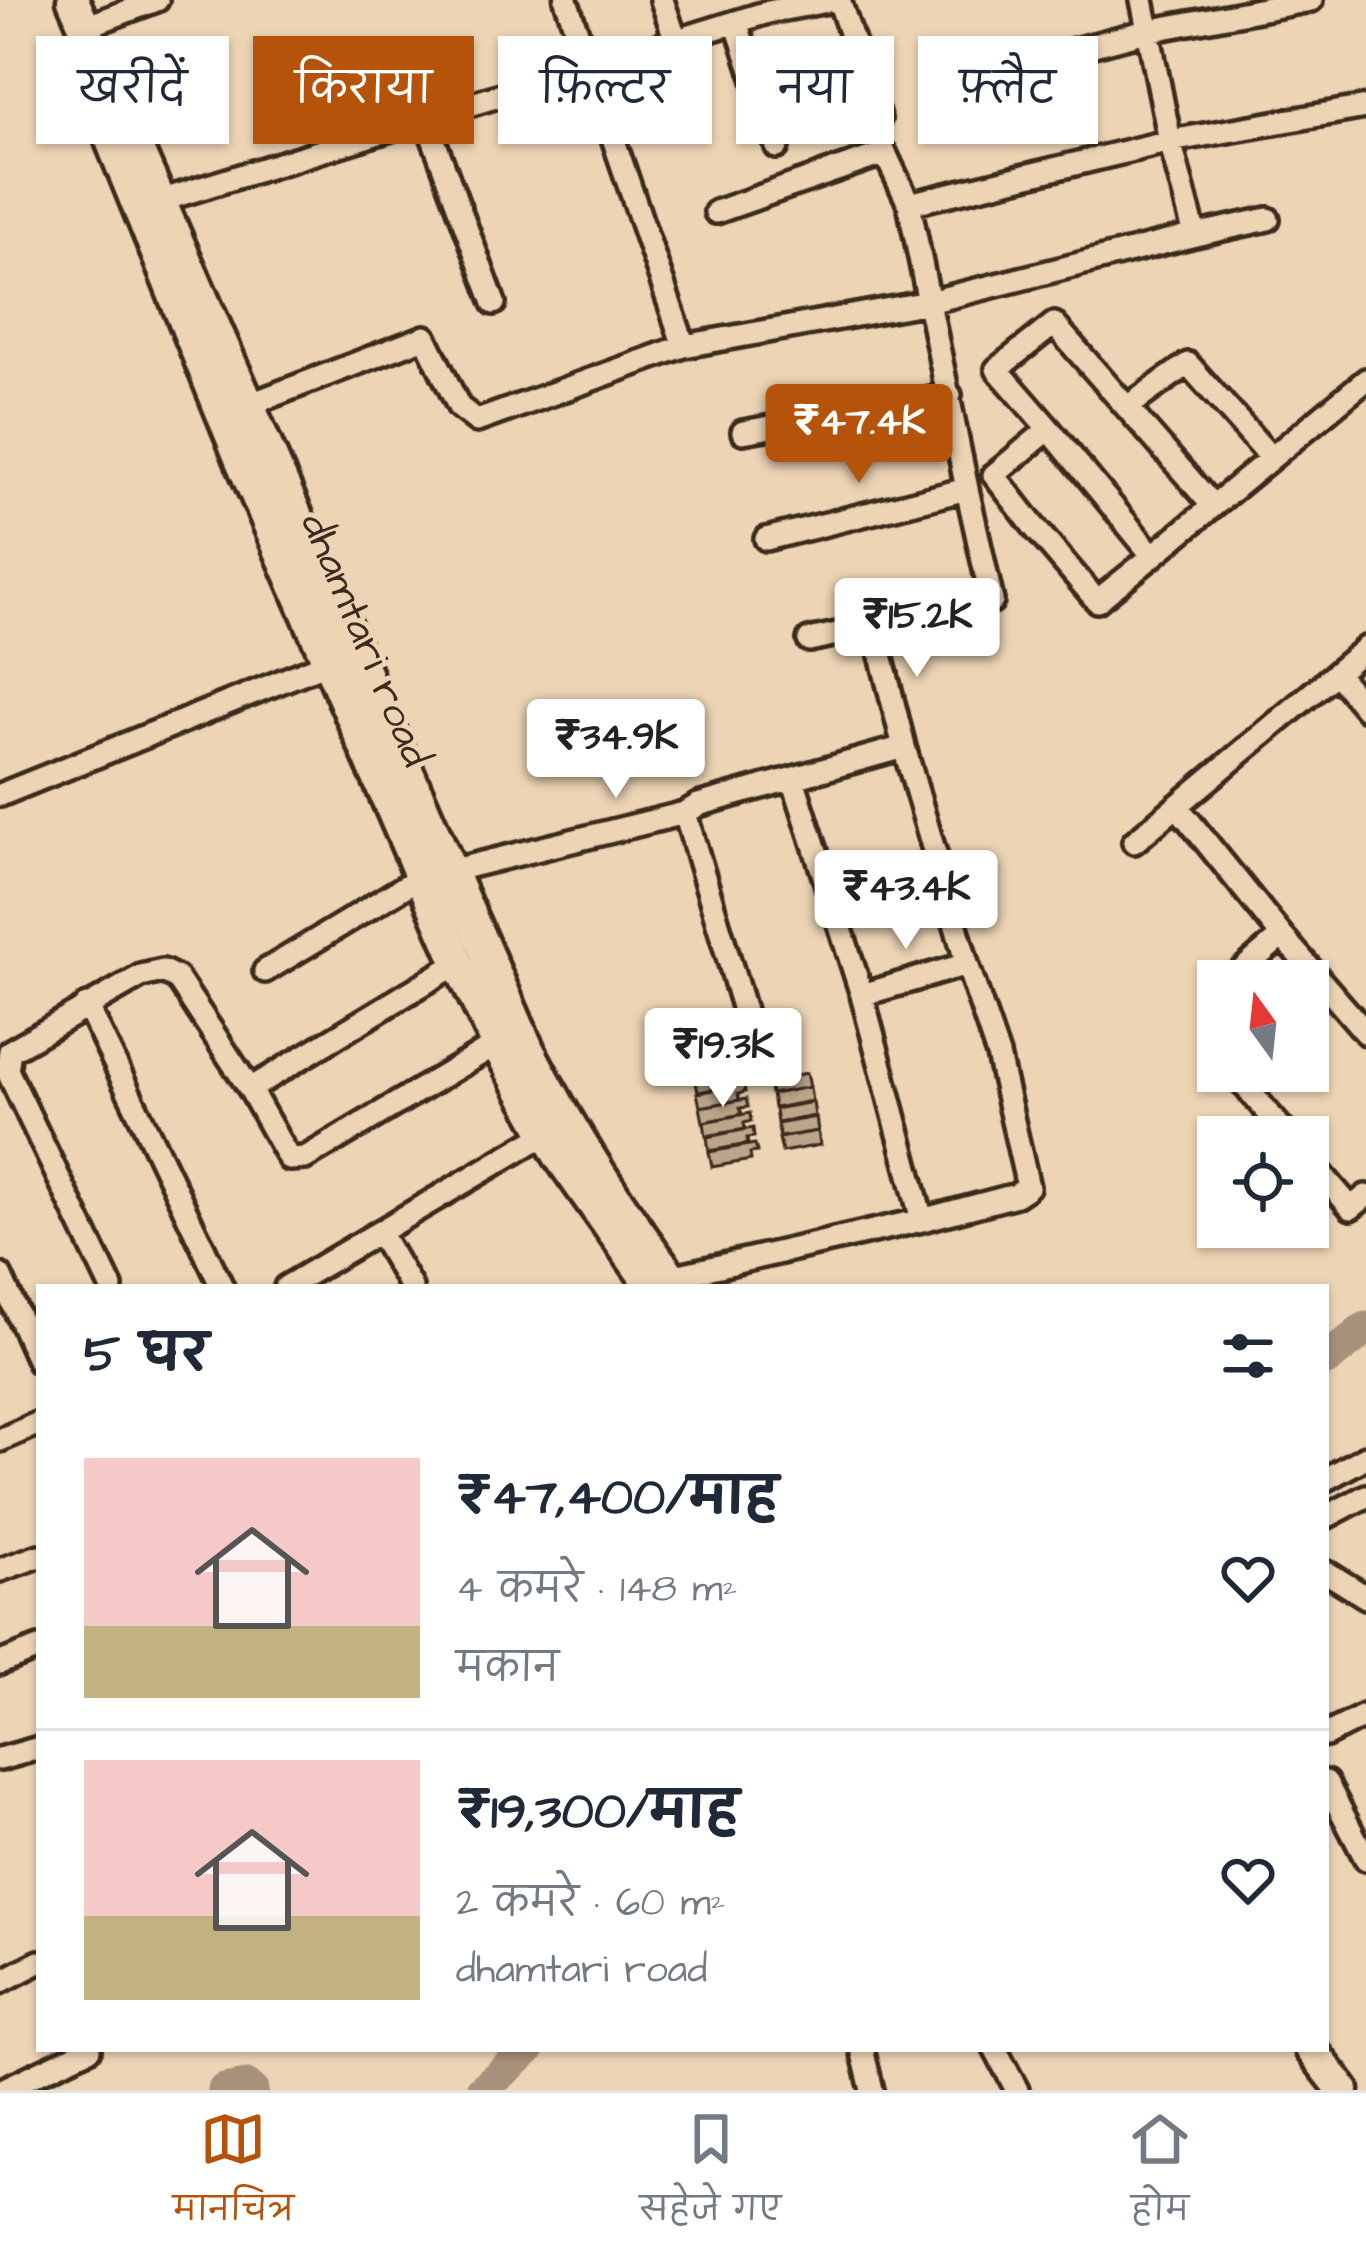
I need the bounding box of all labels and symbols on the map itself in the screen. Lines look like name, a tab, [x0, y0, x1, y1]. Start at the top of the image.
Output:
pin: ₹47.4K	[761, 384, 957, 486]
street label: dhamtari road	[285, 504, 445, 776]
pin: ₹15.2K	[819, 578, 1015, 680]
pin: ₹34.9K	[518, 699, 714, 801]
pin: ₹43.4K	[808, 850, 1004, 952]
north arrow	[1197, 960, 1329, 1092]
pin: ₹19.3K	[625, 1008, 821, 1110]

